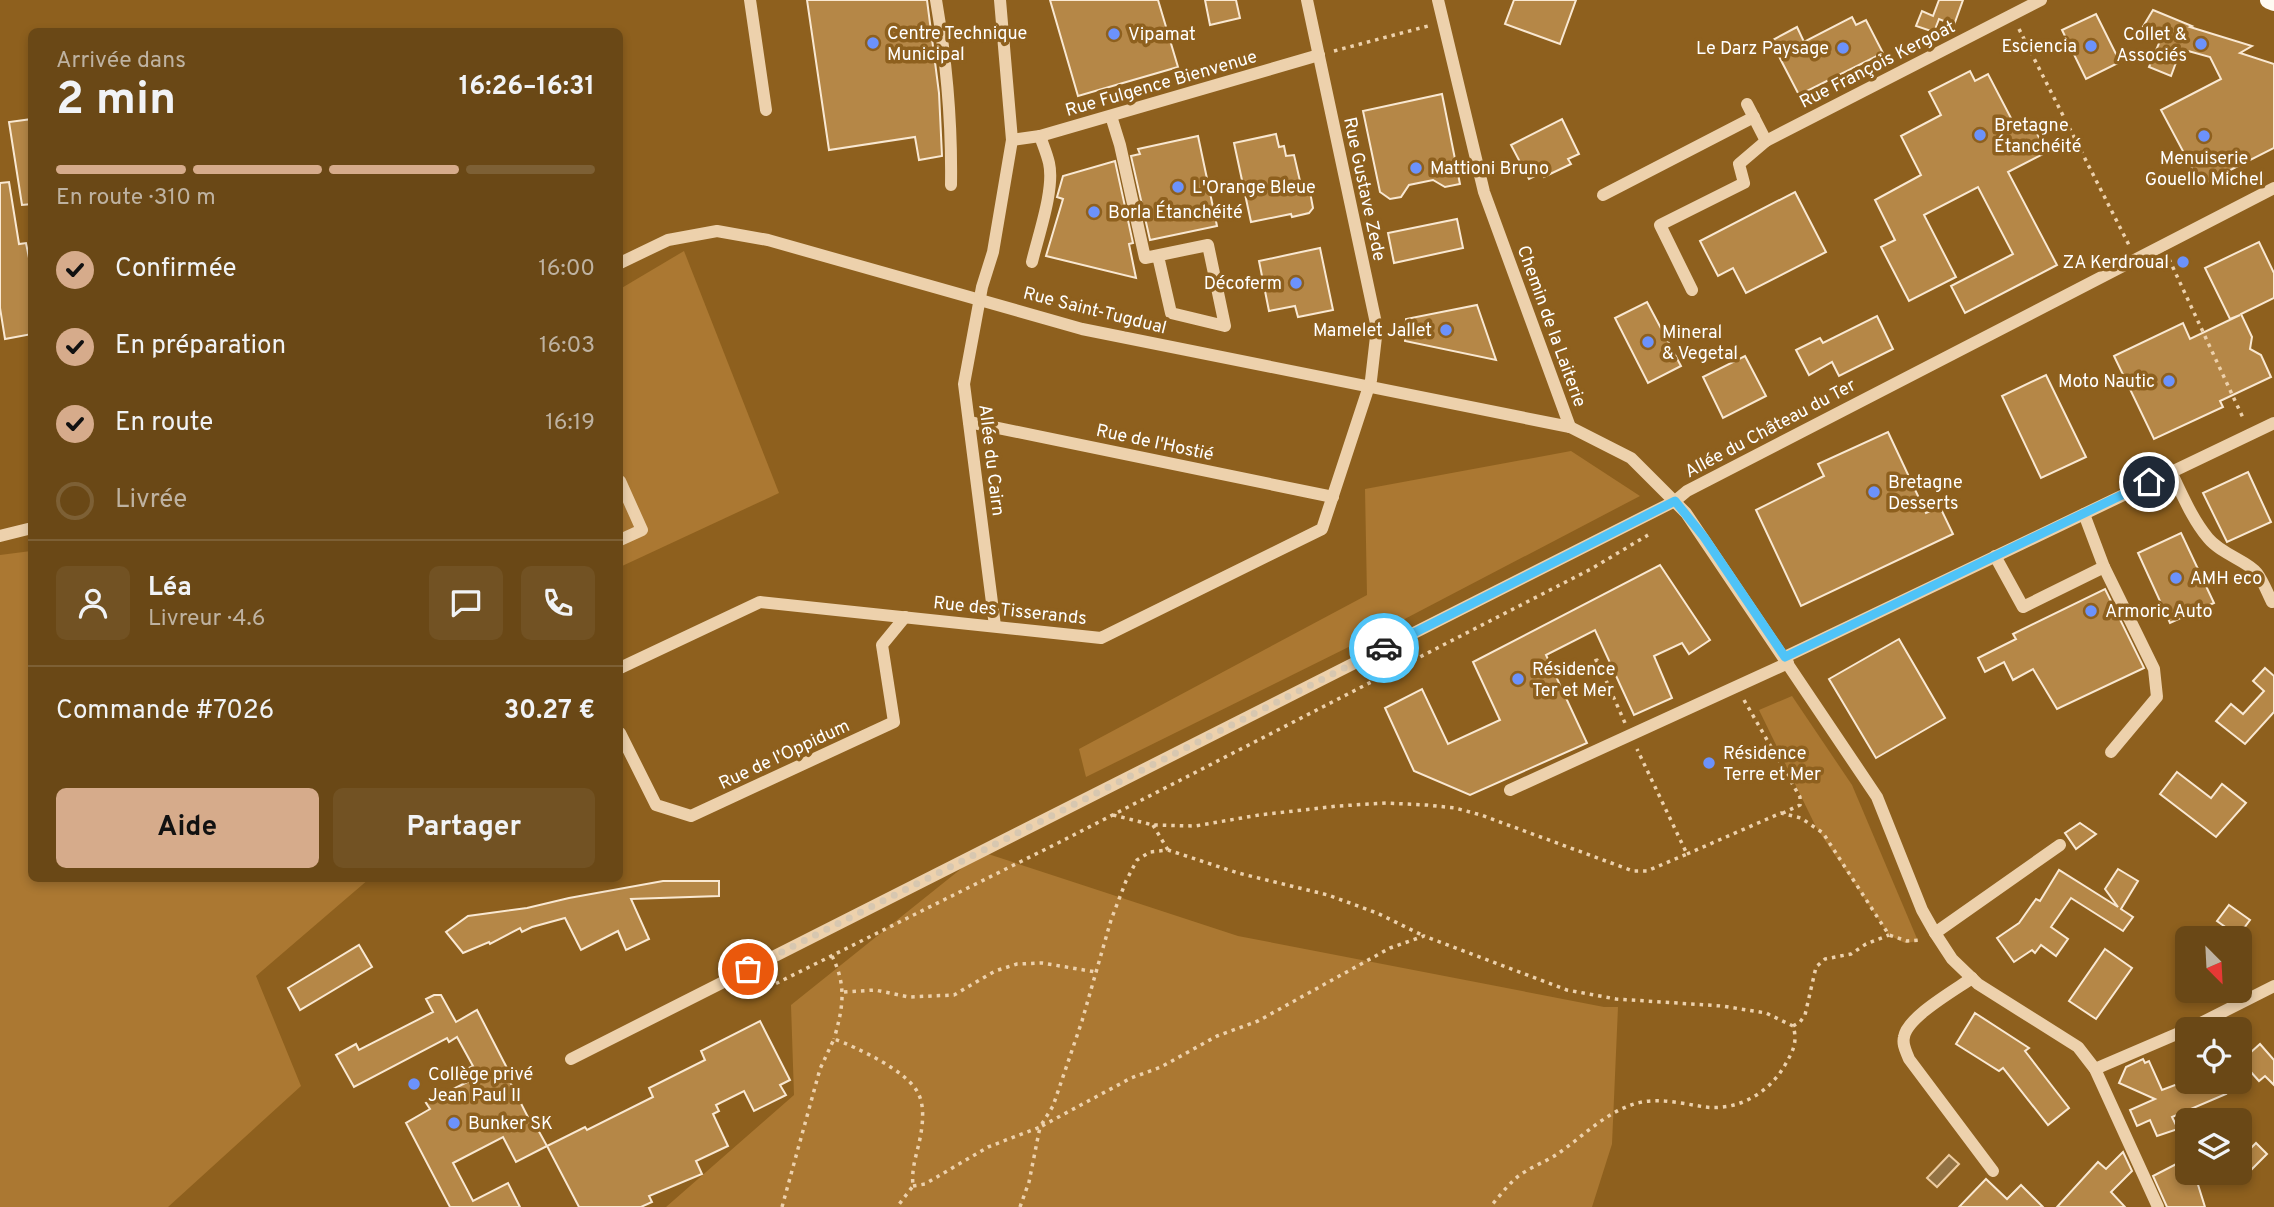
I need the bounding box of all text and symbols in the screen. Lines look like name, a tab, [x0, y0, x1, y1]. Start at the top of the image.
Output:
street label: Rue François Kergoat	[1796, 16, 1959, 115]
place label: Centre Technique Municipal	[887, 23, 1027, 67]
place label: Vipamat	[1128, 24, 1196, 47]
place label: Collet & Associés	[2116, 24, 2187, 68]
marker: Vipamat	[1106, 26, 1122, 42]
marker: Centre Technique Municipal	[865, 35, 881, 51]
place label: Esciencia	[2001, 36, 2077, 59]
marker: Collet & Associés	[2193, 36, 2209, 52]
place label: Le Darz Paysage	[1696, 38, 1829, 61]
marker: Esciencia	[2083, 38, 2099, 54]
marker: Le Darz Paysage	[1835, 40, 1851, 56]
street label: Rue Fulgence Bienvenue	[1063, 46, 1260, 123]
text: Arrivée dans	[56, 47, 186, 76]
text: 16:26–16:31	[459, 71, 595, 104]
text: 2 min	[56, 72, 176, 131]
street label: Rue Gustave Zede	[1337, 115, 1390, 263]
place label: Bretagne Étanchéité	[1994, 115, 2081, 159]
marker: Bretagne Étanchéité	[1972, 127, 1988, 143]
marker: Menuiserie Gouello Michel	[2196, 128, 2212, 144]
place label: Menuiserie Gouello Michel	[2145, 148, 2263, 192]
place label: Mattioni Bruno	[1430, 158, 1549, 181]
marker: Mattioni Bruno	[1408, 160, 1424, 176]
place label: L'Orange Bleue	[1192, 177, 1316, 200]
marker: L'Orange Bleue	[1170, 179, 1186, 195]
text: En route · 310 m	[56, 184, 216, 213]
place label: Borla Étanchéité	[1108, 200, 1243, 225]
marker: Borla Étanchéité	[1086, 204, 1102, 220]
street label: Chemin de la Laiterie	[1511, 243, 1591, 410]
icon: check	[56, 251, 94, 289]
place label: ZA Kerdroual	[2063, 252, 2169, 275]
text: Confirmée	[115, 253, 237, 286]
marker: ZA Kerdroual	[2175, 254, 2191, 270]
text: 16:00	[538, 255, 595, 284]
place label: Décoferm	[1204, 273, 1282, 296]
marker: Décoferm	[1288, 275, 1304, 291]
street label: Rue Saint-Tugdual	[1021, 283, 1169, 340]
place label: Mamelet Jallet	[1313, 320, 1432, 343]
marker: Mamelet Jallet	[1438, 322, 1454, 338]
place label: Mineral & Vegetal	[1662, 322, 1738, 366]
icon: check	[56, 328, 94, 366]
text: En préparation	[115, 330, 286, 363]
text: 16:03	[539, 332, 595, 361]
marker: Mineral & Vegetal	[1640, 334, 1656, 350]
place label: Moto Nautic	[2058, 371, 2155, 394]
marker: Moto Nautic	[2161, 373, 2177, 389]
street label: Allée du Château du Ter	[1681, 374, 1860, 484]
street label: Allée du Cairn	[972, 403, 1009, 517]
icon: check	[56, 405, 94, 443]
text: En route	[115, 407, 213, 440]
text: 16:19	[545, 409, 595, 438]
street label: Rue de l'Hostié	[1094, 420, 1216, 467]
pin	[2119, 452, 2179, 512]
icon: home	[2130, 463, 2168, 501]
place label: Bretagne Desserts	[1888, 472, 1963, 516]
text: Livrée	[115, 484, 187, 517]
marker: Bretagne Desserts	[1866, 484, 1882, 500]
button: person	[56, 566, 130, 640]
button: chat	[429, 566, 503, 640]
button: phone	[521, 566, 595, 640]
place label: AMH eco	[2190, 568, 2262, 591]
marker: AMH eco	[2168, 570, 2184, 586]
text: Léa	[148, 572, 192, 605]
street label: Rue des Tisserands	[932, 592, 1088, 631]
place label: Armoric Auto	[2105, 601, 2213, 624]
marker: Armoric Auto	[2083, 603, 2099, 619]
text: Livreur · 4.6	[148, 605, 265, 634]
courier	[1349, 613, 1419, 683]
icon: car	[1365, 629, 1403, 667]
place label: Résidence Ter et Mer	[1532, 659, 1615, 703]
marker: Résidence Ter et Mer	[1510, 671, 1526, 687]
text: Commande #7026	[56, 695, 274, 728]
text: 30.27 €	[504, 695, 595, 728]
street label: Rue de l'Oppidum	[715, 715, 854, 796]
place label: Résidence Terre et Mer	[1723, 743, 1821, 787]
marker: Résidence Terre et Mer	[1701, 755, 1717, 771]
button: Aide	[56, 788, 319, 868]
button: Partager	[333, 788, 595, 868]
north arrow	[2175, 926, 2252, 1003]
map controls	[2175, 926, 2252, 1185]
pin	[718, 939, 778, 999]
icon: bag	[729, 950, 767, 988]
button: locate	[2175, 1017, 2252, 1094]
place label: Collège privé Jean Paul II	[428, 1064, 533, 1108]
marker: Collège privé Jean Paul II	[406, 1076, 422, 1092]
button: layers	[2175, 1108, 2252, 1185]
place label: Bunker SK	[468, 1113, 553, 1136]
marker: Bunker SK	[446, 1115, 462, 1131]

